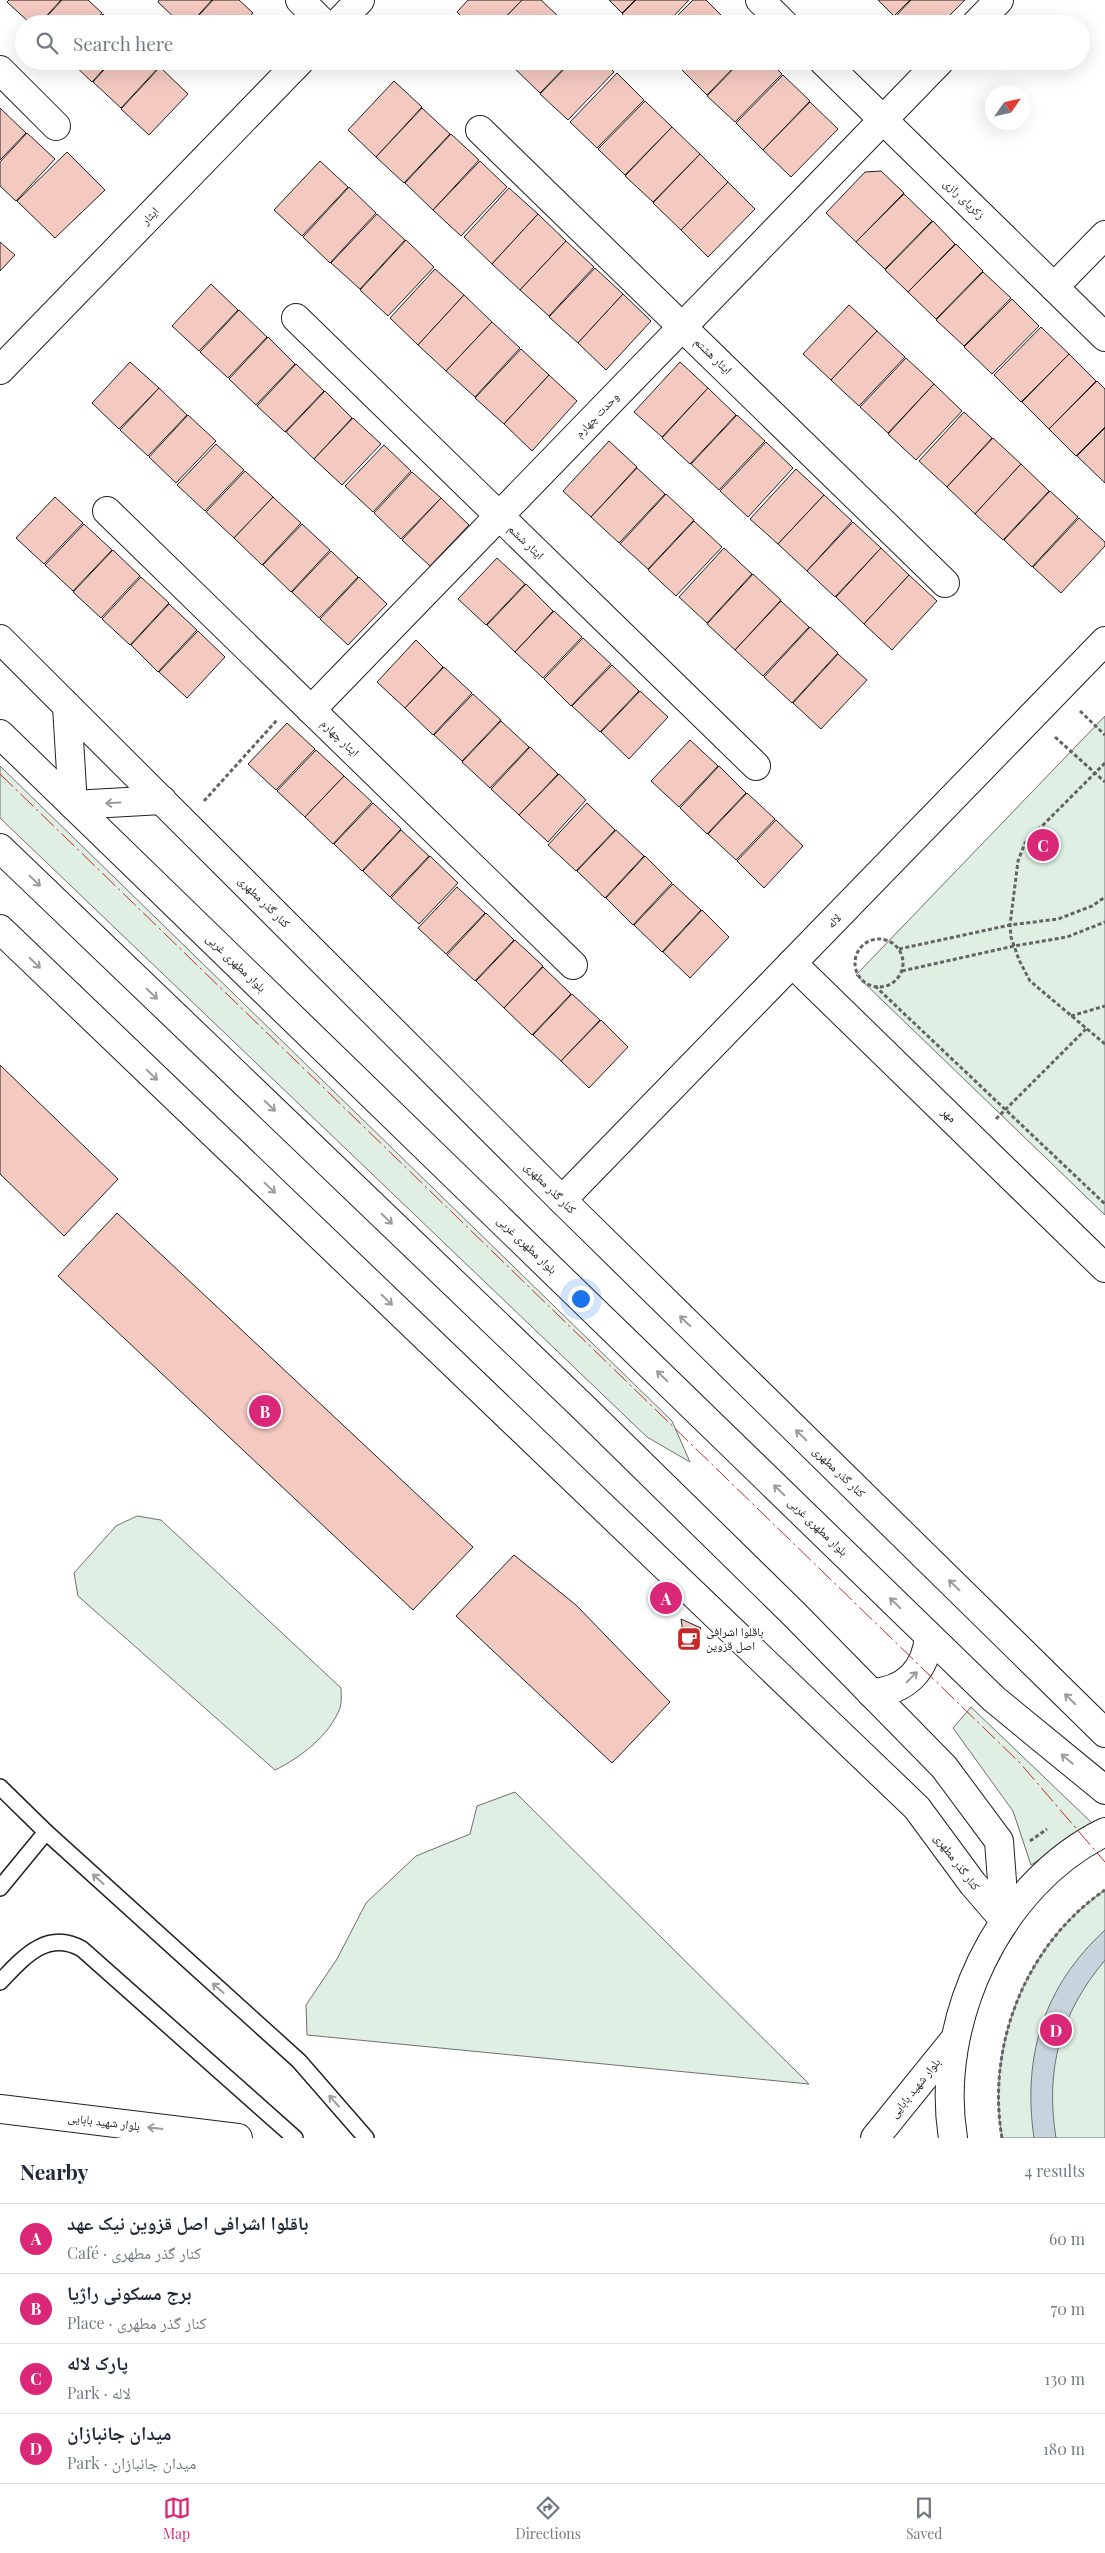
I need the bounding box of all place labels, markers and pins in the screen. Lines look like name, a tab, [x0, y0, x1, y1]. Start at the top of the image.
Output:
pin: C	[1027, 826, 1059, 864]
pin: B	[249, 1392, 281, 1430]
pin: A	[650, 1579, 682, 1617]
place label: باقلوا اشرافی اصل قزوین	[706, 1623, 764, 1653]
cafe icon: باقلوا اشرافی اصل قزوین	[676, 1626, 702, 1652]
pin: D	[1040, 2011, 1072, 2049]

